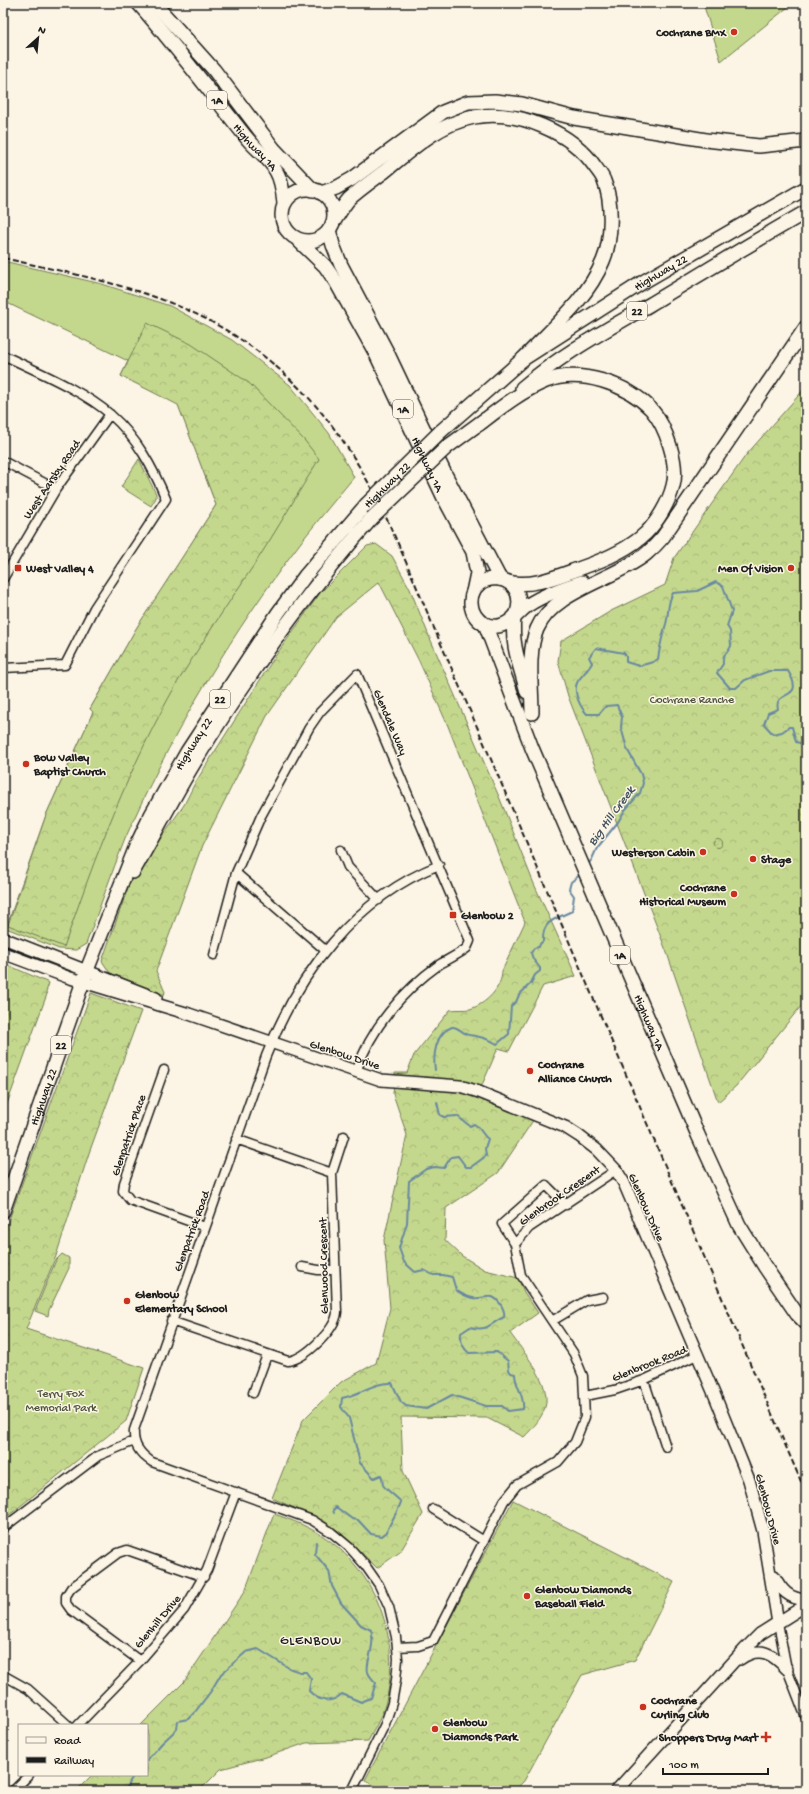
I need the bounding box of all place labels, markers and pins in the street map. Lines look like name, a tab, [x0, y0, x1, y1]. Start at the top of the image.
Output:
place label: Cochrane BMX	[655, 27, 727, 41]
marker: Cochrane BMX	[729, 27, 739, 37]
marker: West Valley 4	[13, 563, 23, 573]
place label: West Valley 4	[25, 563, 94, 577]
place label: Men Of Vision	[718, 563, 783, 577]
marker: Men Of Vision	[786, 563, 796, 573]
place label: Bow Valley Baptist Church	[33, 752, 106, 780]
marker: Bow Valley Baptist Church	[21, 759, 31, 769]
place label: Westerson Cabin	[611, 847, 695, 861]
marker: Westerson Cabin	[698, 847, 708, 857]
marker: Stage	[748, 854, 758, 864]
place label: Stage	[761, 854, 792, 868]
place label: Cochrane Historical Museum	[639, 882, 727, 910]
marker: Cochrane Historical Museum	[729, 889, 739, 899]
marker: Glenbow 2	[448, 910, 458, 920]
place label: Glenbow 2	[461, 910, 514, 924]
place label: Cochrane Alliance Church	[537, 1059, 612, 1087]
marker: Cochrane Alliance Church	[525, 1066, 535, 1076]
place label: Glenbow Elementary School	[134, 1289, 228, 1317]
marker: Glenbow Elementary School	[122, 1296, 132, 1306]
place label: Glenbow Diamonds Baseball Field	[534, 1584, 631, 1612]
marker: Glenbow Diamonds Baseball Field	[522, 1591, 532, 1601]
place label: Cochrane Curling Club	[650, 1695, 710, 1723]
marker: Cochrane Curling Club	[638, 1702, 648, 1712]
place label: Glenbow Diamonds Park	[442, 1717, 519, 1745]
marker: Glenbow Diamonds Park	[430, 1724, 440, 1734]
place label: Shoppers Drug Mart	[659, 1732, 759, 1746]
marker: Shoppers Drug Mart	[761, 1732, 771, 1742]

